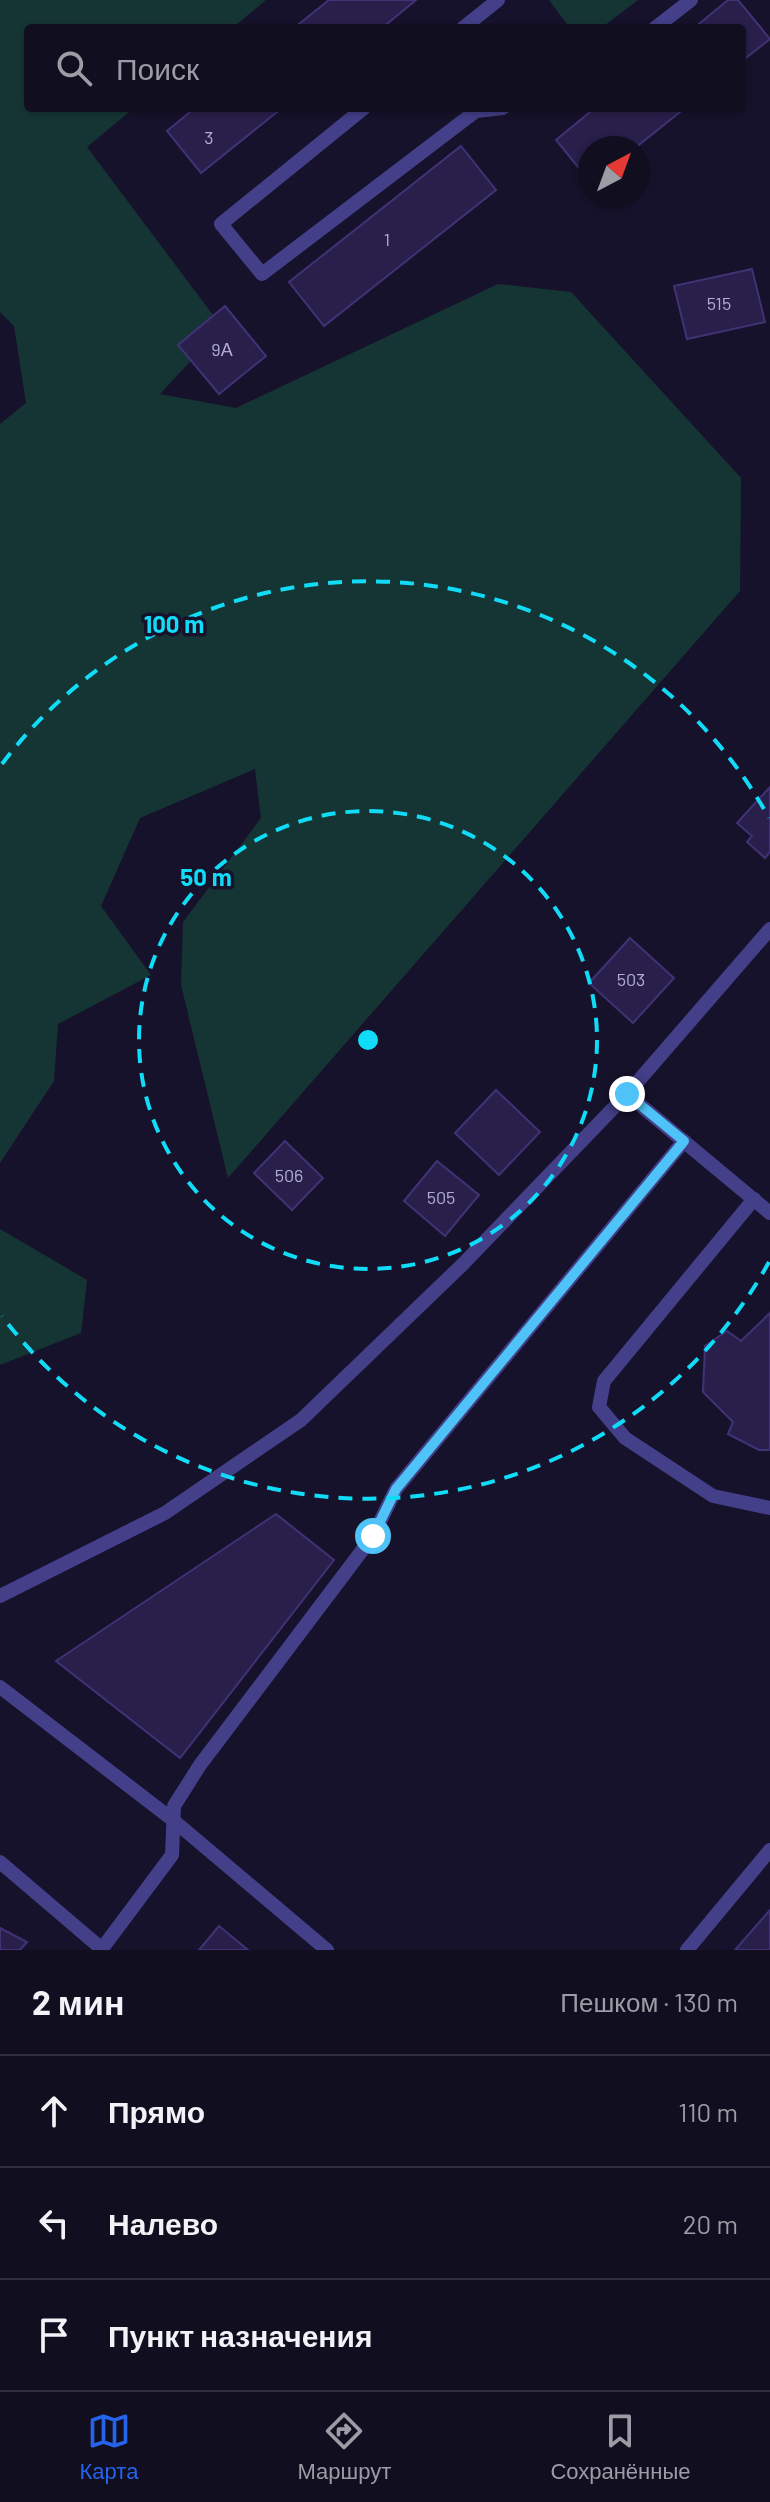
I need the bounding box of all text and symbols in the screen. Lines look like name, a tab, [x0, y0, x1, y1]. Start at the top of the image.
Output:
search box	[24, 24, 746, 112]
icon: search	[52, 46, 96, 90]
text: Поиск	[116, 50, 199, 86]
house number: 3	[204, 126, 214, 148]
north arrow	[578, 136, 650, 208]
house number: 1	[384, 228, 390, 250]
house number: 515	[707, 292, 731, 314]
house number: 9А	[211, 338, 233, 360]
text: 100 m	[144, 609, 204, 638]
text: 50 m	[180, 862, 232, 891]
house number: 503	[617, 968, 645, 990]
centre of rings	[354, 1026, 382, 1054]
route end	[609, 1076, 645, 1112]
house number: 506	[275, 1164, 303, 1186]
house number: 505	[427, 1186, 455, 1208]
route start	[355, 1518, 391, 1554]
text: 2 мин	[32, 1981, 124, 2022]
text: Пешком · 130 m	[560, 1986, 738, 2017]
icon: ahead	[32, 2089, 76, 2133]
text: Прямо	[108, 2093, 205, 2129]
text: 110 m	[678, 2096, 738, 2127]
icon: left	[32, 2201, 76, 2245]
text: Налево	[108, 2205, 218, 2241]
text: 20 m	[683, 2208, 738, 2239]
icon: arrive	[32, 2313, 76, 2357]
text: Пункт назначения	[108, 2317, 372, 2353]
tab: Карта	[80, 2409, 138, 2485]
tab: Маршрут	[298, 2409, 391, 2485]
tab: Сохранённые	[550, 2409, 690, 2485]

